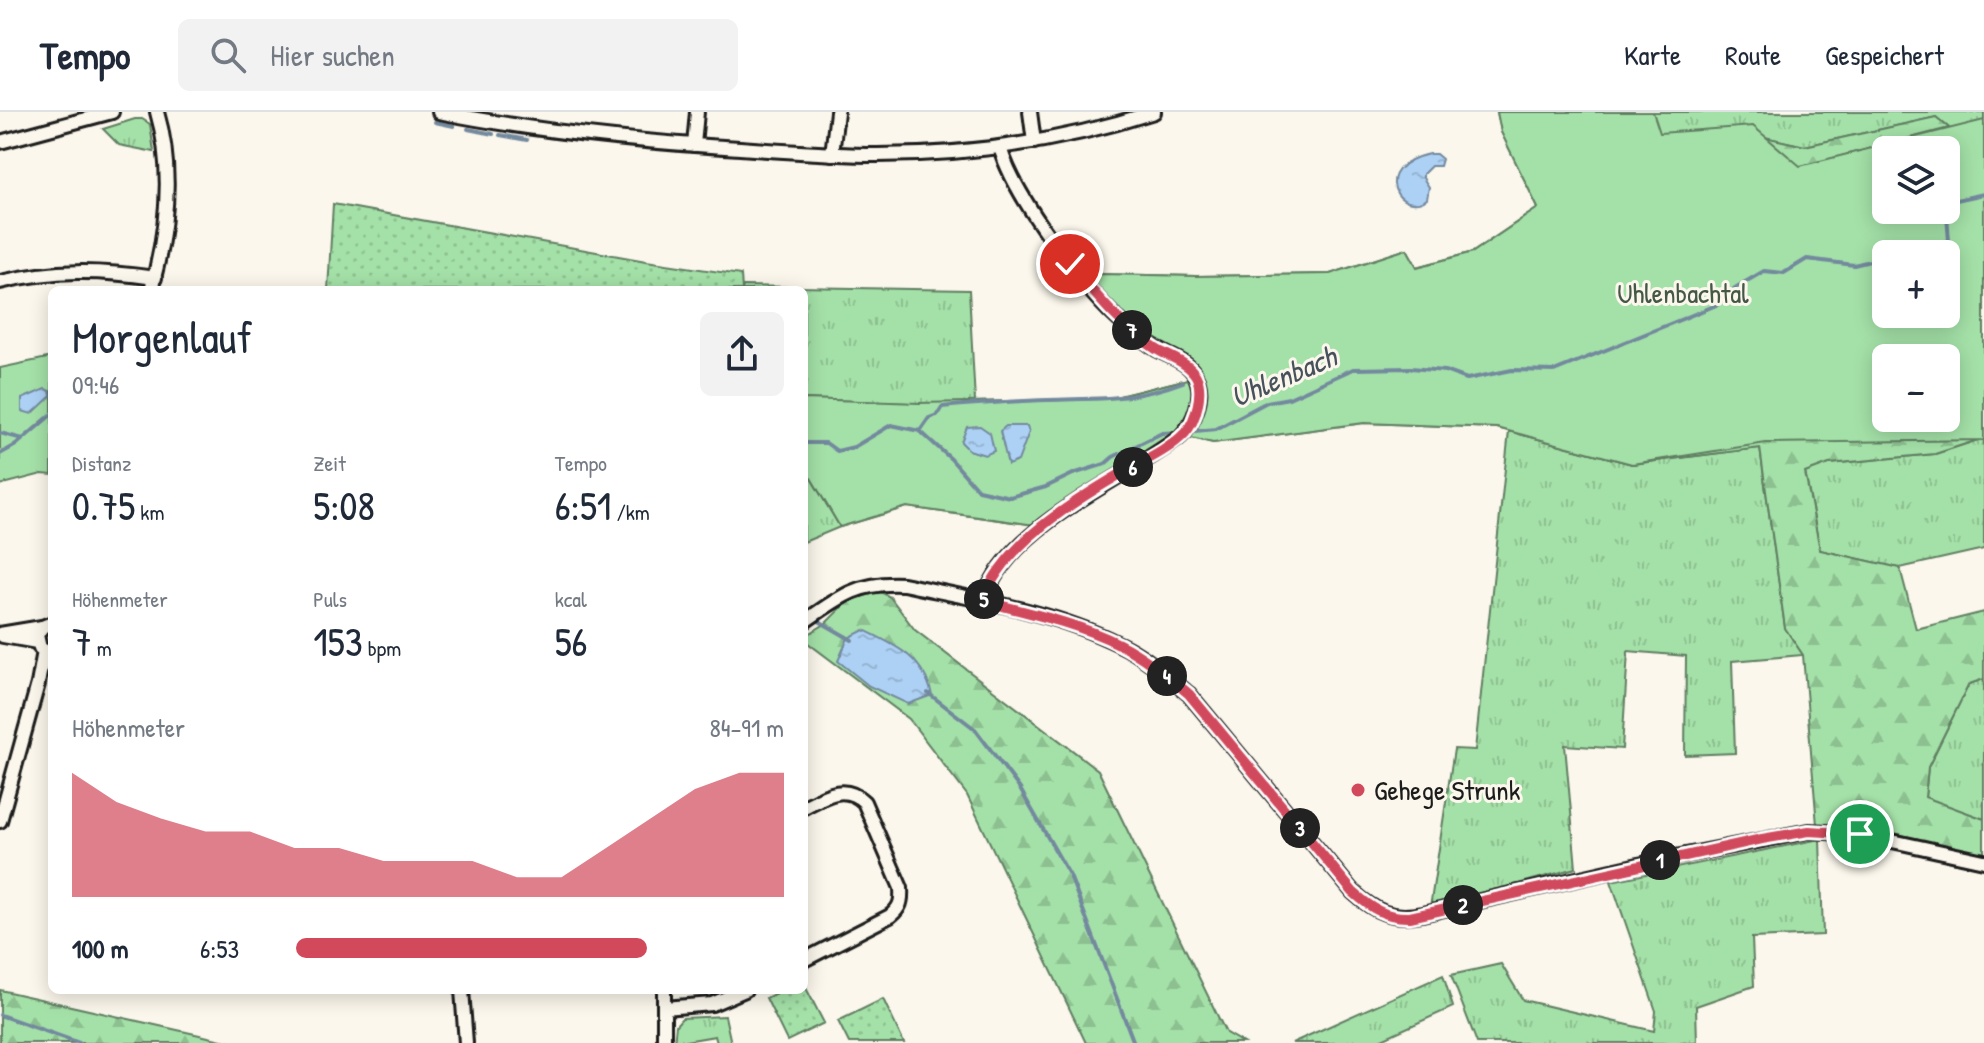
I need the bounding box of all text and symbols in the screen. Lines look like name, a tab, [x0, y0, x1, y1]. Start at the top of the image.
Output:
search box	[178, 19, 738, 91]
text: Tempo	[40, 29, 130, 81]
icon: search	[206, 33, 250, 77]
text: Hier suchen	[270, 35, 395, 75]
text: Karte	[1624, 36, 1681, 74]
text: Route	[1725, 36, 1781, 74]
text: Gespeichert	[1825, 36, 1944, 74]
map controls	[1872, 136, 1960, 432]
button: layers	[1872, 136, 1960, 224]
pin	[1036, 230, 1104, 298]
button: +	[1872, 240, 1960, 328]
icon: check	[1048, 242, 1092, 286]
park label: Uhlenbachtal	[1617, 274, 1749, 312]
text: Morgenlauf	[72, 307, 252, 367]
pin: 7	[1112, 310, 1152, 350]
button: share	[700, 312, 784, 396]
text: 7	[1127, 315, 1137, 345]
water label: Uhlenbach	[1224, 335, 1344, 416]
button: −	[1872, 344, 1960, 432]
text: 09:46	[72, 367, 119, 402]
pin: 6	[1113, 447, 1153, 487]
text: Distanz	[72, 448, 131, 478]
text: Zeit	[313, 448, 346, 478]
text: Tempo	[555, 448, 607, 478]
text: 6	[1129, 452, 1137, 482]
text: 0.75	[72, 478, 135, 532]
text: 5:08	[313, 478, 375, 532]
text: 6:51	[555, 478, 611, 532]
text: km	[135, 497, 164, 527]
text: /km	[611, 497, 650, 527]
pin: 5	[964, 579, 1004, 619]
text: Höhenmeter	[72, 584, 168, 614]
text: Puls	[313, 584, 347, 614]
text: kcal	[555, 584, 587, 614]
text: 5	[979, 584, 989, 614]
text: 7	[72, 614, 92, 668]
text: 153	[313, 614, 363, 668]
text: 56	[555, 614, 588, 668]
text: m	[92, 633, 112, 663]
text: bpm	[363, 633, 401, 663]
pin: 4	[1147, 656, 1187, 696]
text: 4	[1163, 661, 1171, 691]
text: Höhenmeter	[72, 710, 185, 745]
text: 84–91 m	[709, 710, 784, 745]
place label: Gehege Strunk	[1374, 771, 1521, 809]
marker: Gehege Strunk	[1349, 781, 1367, 799]
pin	[1826, 800, 1894, 868]
pin: 3	[1280, 808, 1320, 848]
icon: arrive	[1838, 812, 1882, 856]
text: 3	[1295, 813, 1305, 843]
pin: 1	[1640, 840, 1680, 880]
text: 1	[1656, 845, 1664, 875]
pin: 2	[1443, 885, 1483, 925]
text: 2	[1458, 890, 1468, 920]
text: 100 m	[72, 931, 128, 966]
text: 6:53	[200, 931, 239, 966]

